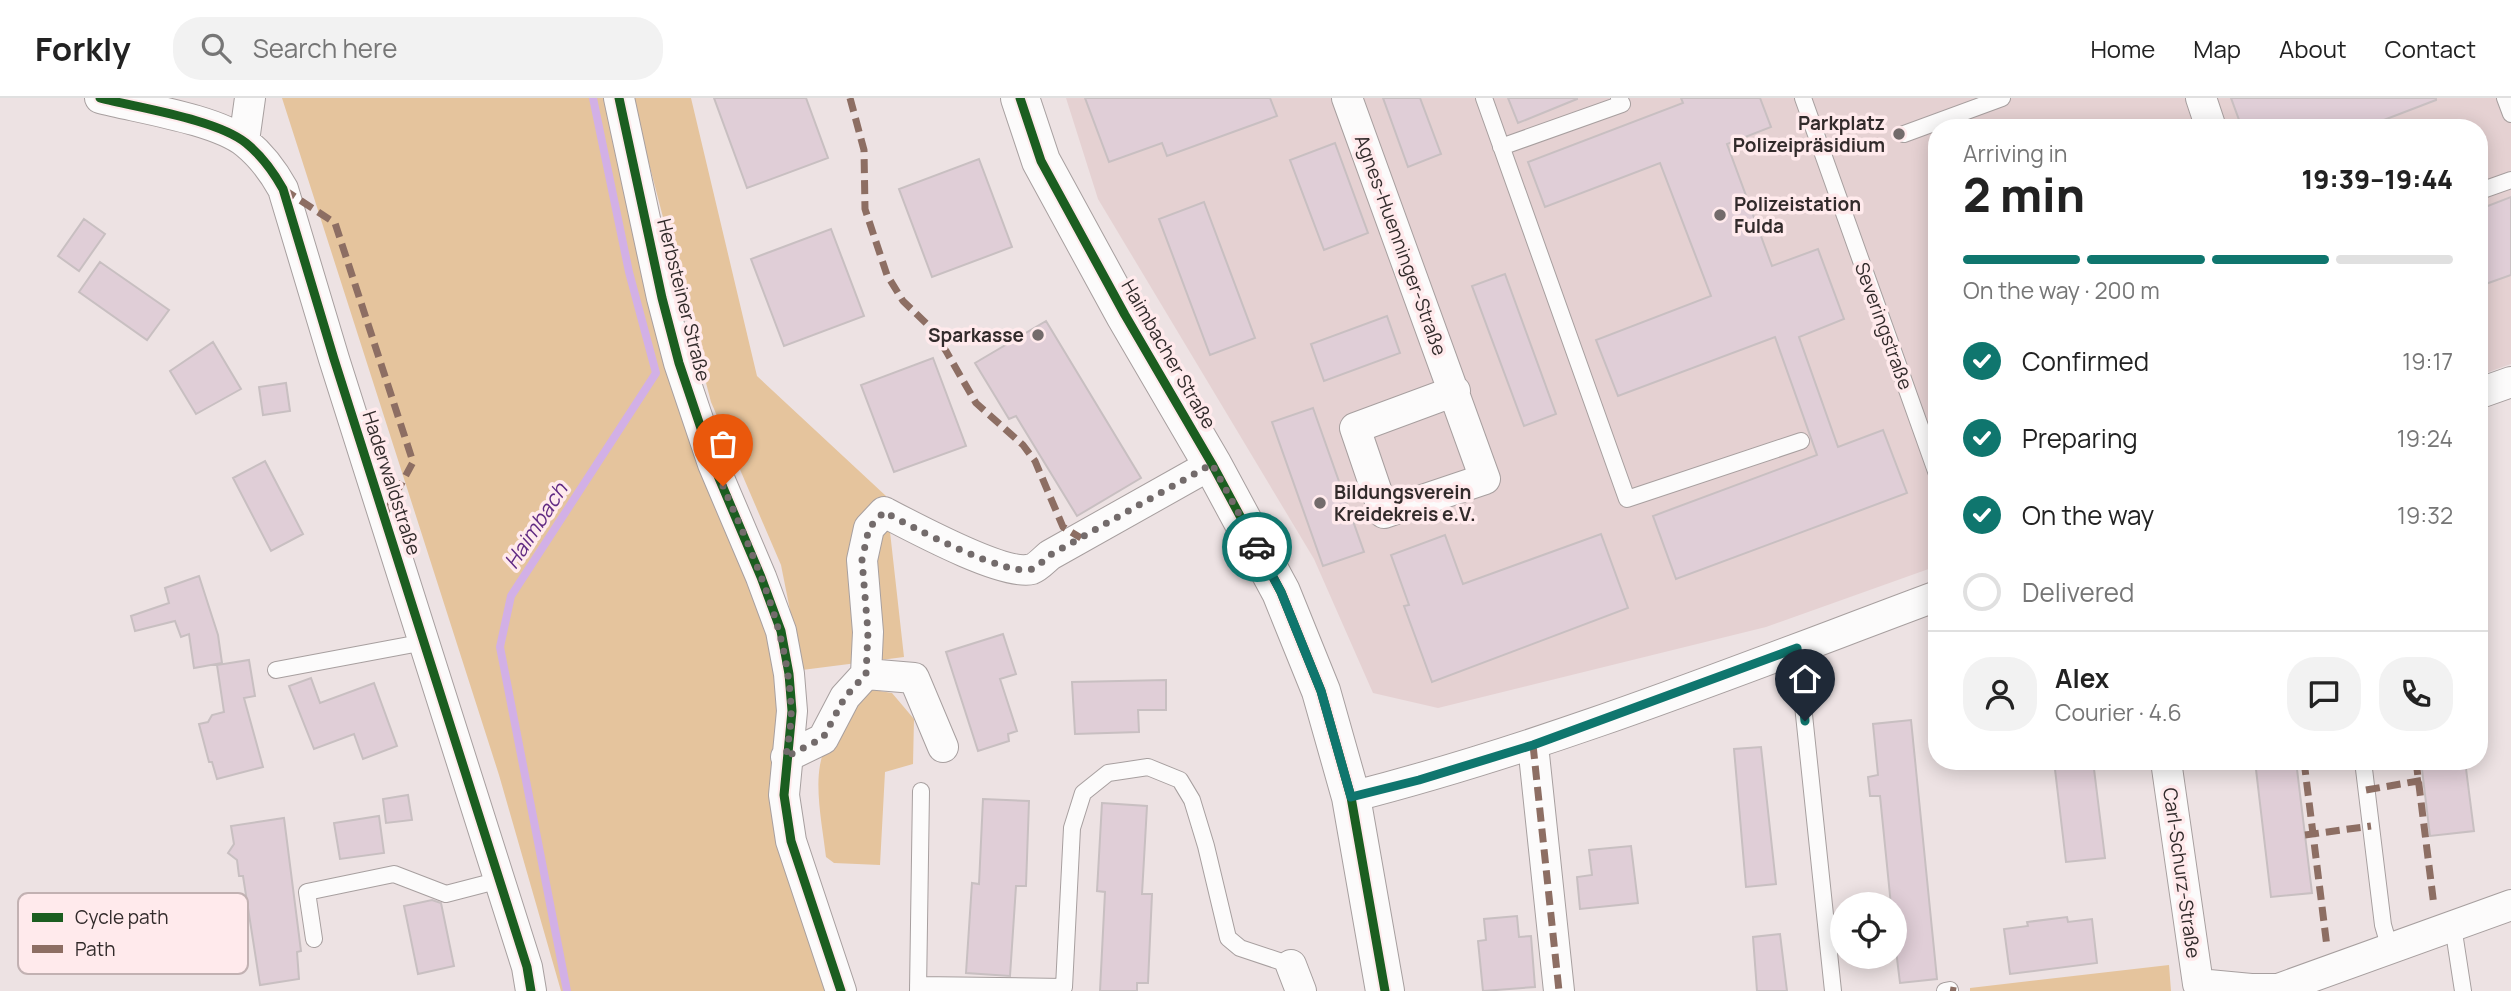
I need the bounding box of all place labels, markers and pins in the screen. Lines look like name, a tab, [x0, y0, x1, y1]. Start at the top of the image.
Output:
place label: Parkplatz Polizeipräsidium	[1733, 110, 1885, 158]
marker: Parkplatz Polizeipräsidium	[1891, 126, 1907, 142]
place label: Polizeistation Fulda	[1734, 191, 1861, 239]
marker: Polizeistation Fulda	[1712, 207, 1728, 223]
place label: Sparkasse	[928, 322, 1024, 348]
marker: Sparkasse	[1030, 327, 1046, 343]
pin	[693, 414, 753, 486]
place label: Bildungsverein Kreidekreis e.V.	[1334, 479, 1476, 527]
marker: Bildungsverein Kreidekreis e.V.	[1312, 495, 1328, 511]
pin	[1775, 649, 1835, 721]

